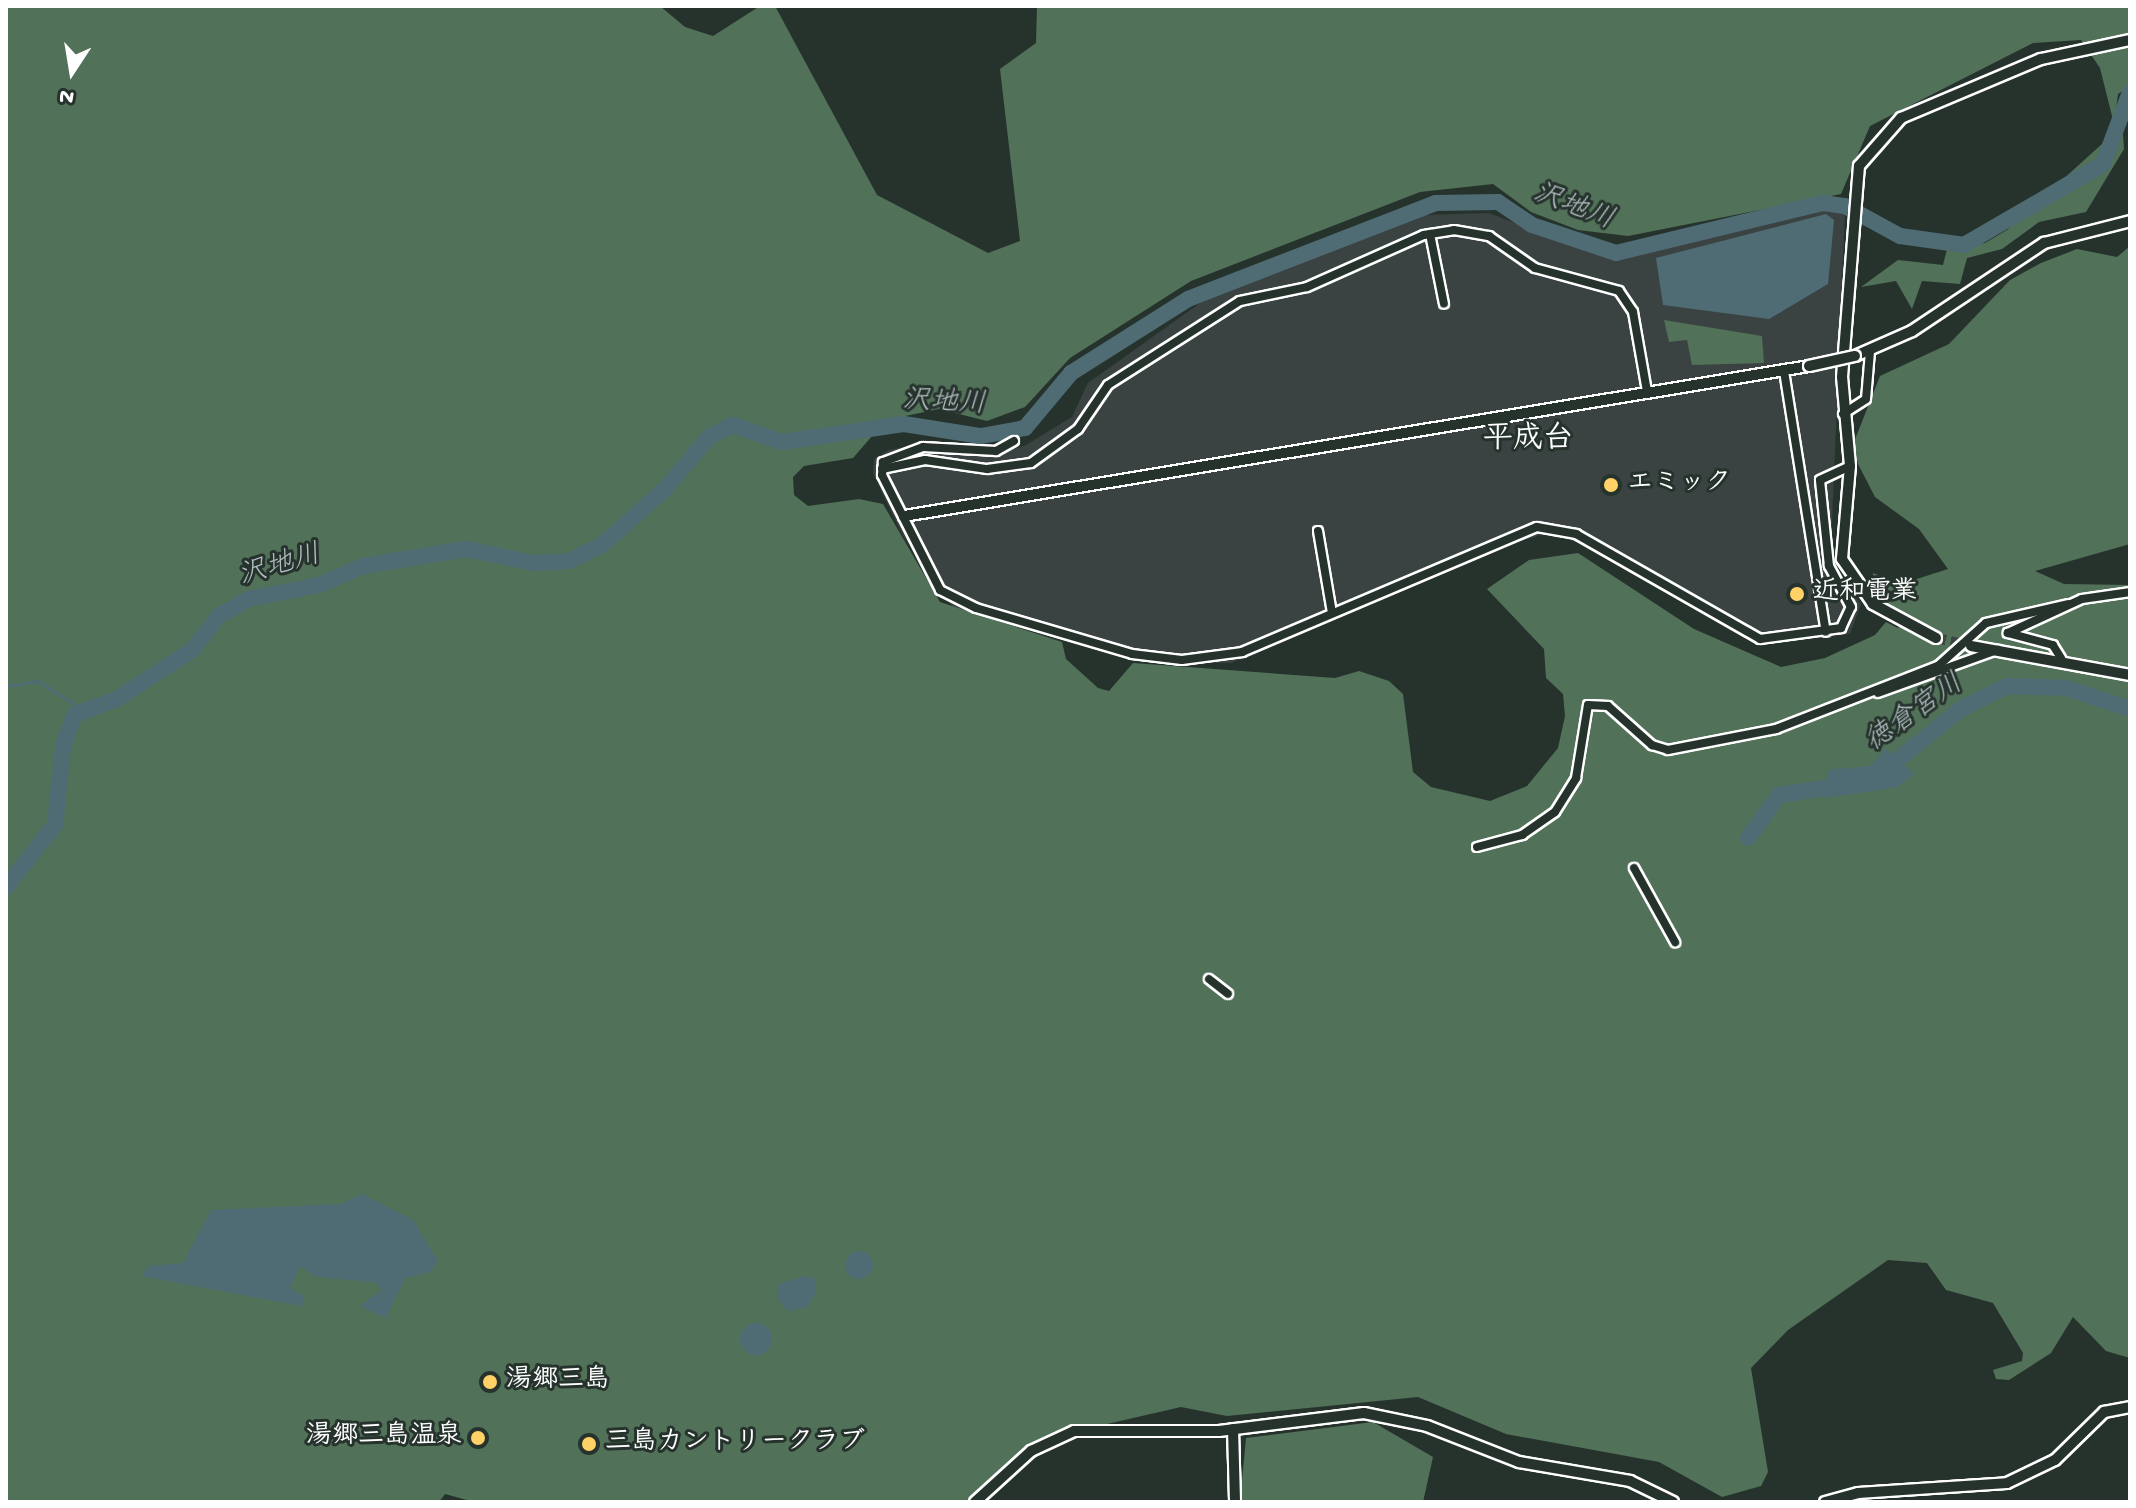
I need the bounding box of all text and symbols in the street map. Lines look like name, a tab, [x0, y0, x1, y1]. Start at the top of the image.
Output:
north arrow	[32, 32, 112, 112]
text: N	[57, 81, 77, 110]
water label: 沢地川	[1528, 177, 1618, 239]
water label: 沢地川	[901, 385, 987, 423]
district label: 平成台	[1483, 423, 1573, 459]
place label: エミック	[1627, 469, 1731, 501]
marker: エミック	[1602, 476, 1620, 494]
water label: 沢地川	[235, 539, 325, 595]
place label: 近和電業	[1813, 578, 1917, 610]
marker: 近和電業	[1788, 585, 1806, 603]
water label: 徳倉宮川	[1859, 668, 1971, 760]
place label: 湯郷三島	[506, 1366, 610, 1398]
marker: 湯郷三島	[481, 1373, 499, 1391]
place label: 湯郷三島温泉	[306, 1422, 462, 1454]
place label: 三島カントリークラブ	[605, 1428, 865, 1460]
marker: 湯郷三島温泉	[469, 1429, 487, 1447]
marker: 三島カントリークラブ	[580, 1435, 598, 1453]

